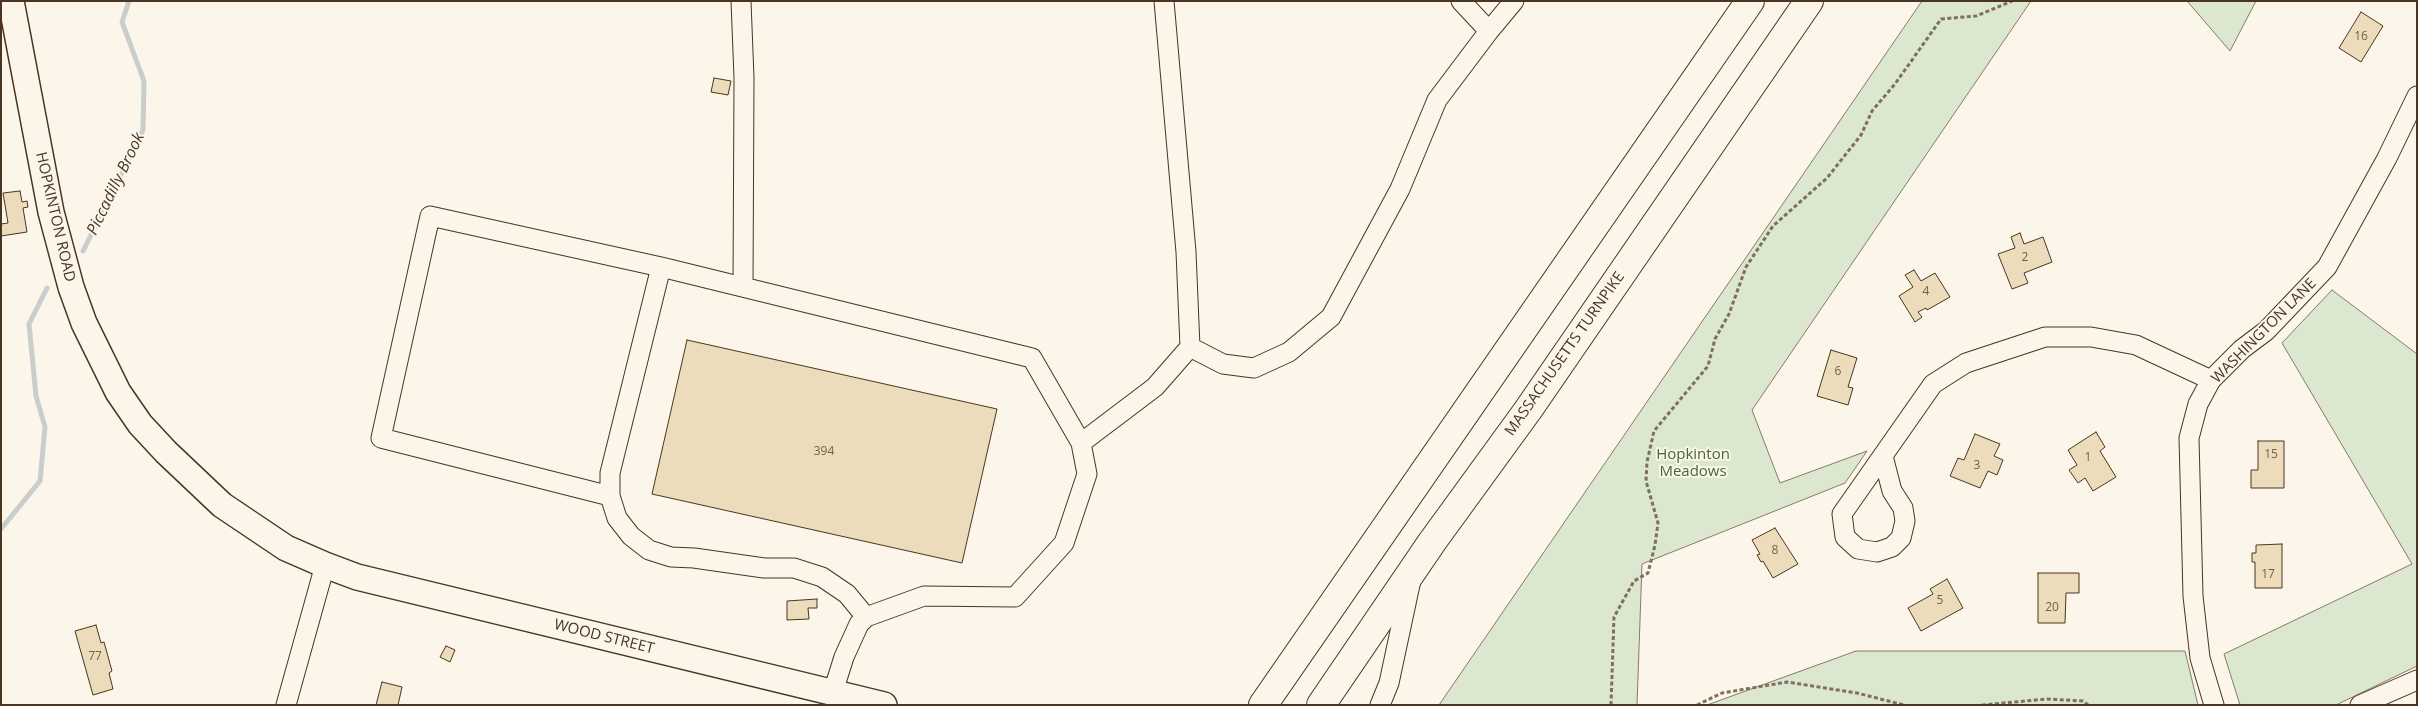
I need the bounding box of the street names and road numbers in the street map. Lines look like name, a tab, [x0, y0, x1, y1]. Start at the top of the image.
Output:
street label: HOPKINTON ROAD	[31, 150, 79, 284]
street label: MASSACHUSETTS TURNPIKE	[1501, 269, 1629, 439]
street label: WASHINGTON LANE	[2208, 275, 2320, 387]
street label: WOOD STREET	[552, 616, 656, 658]

